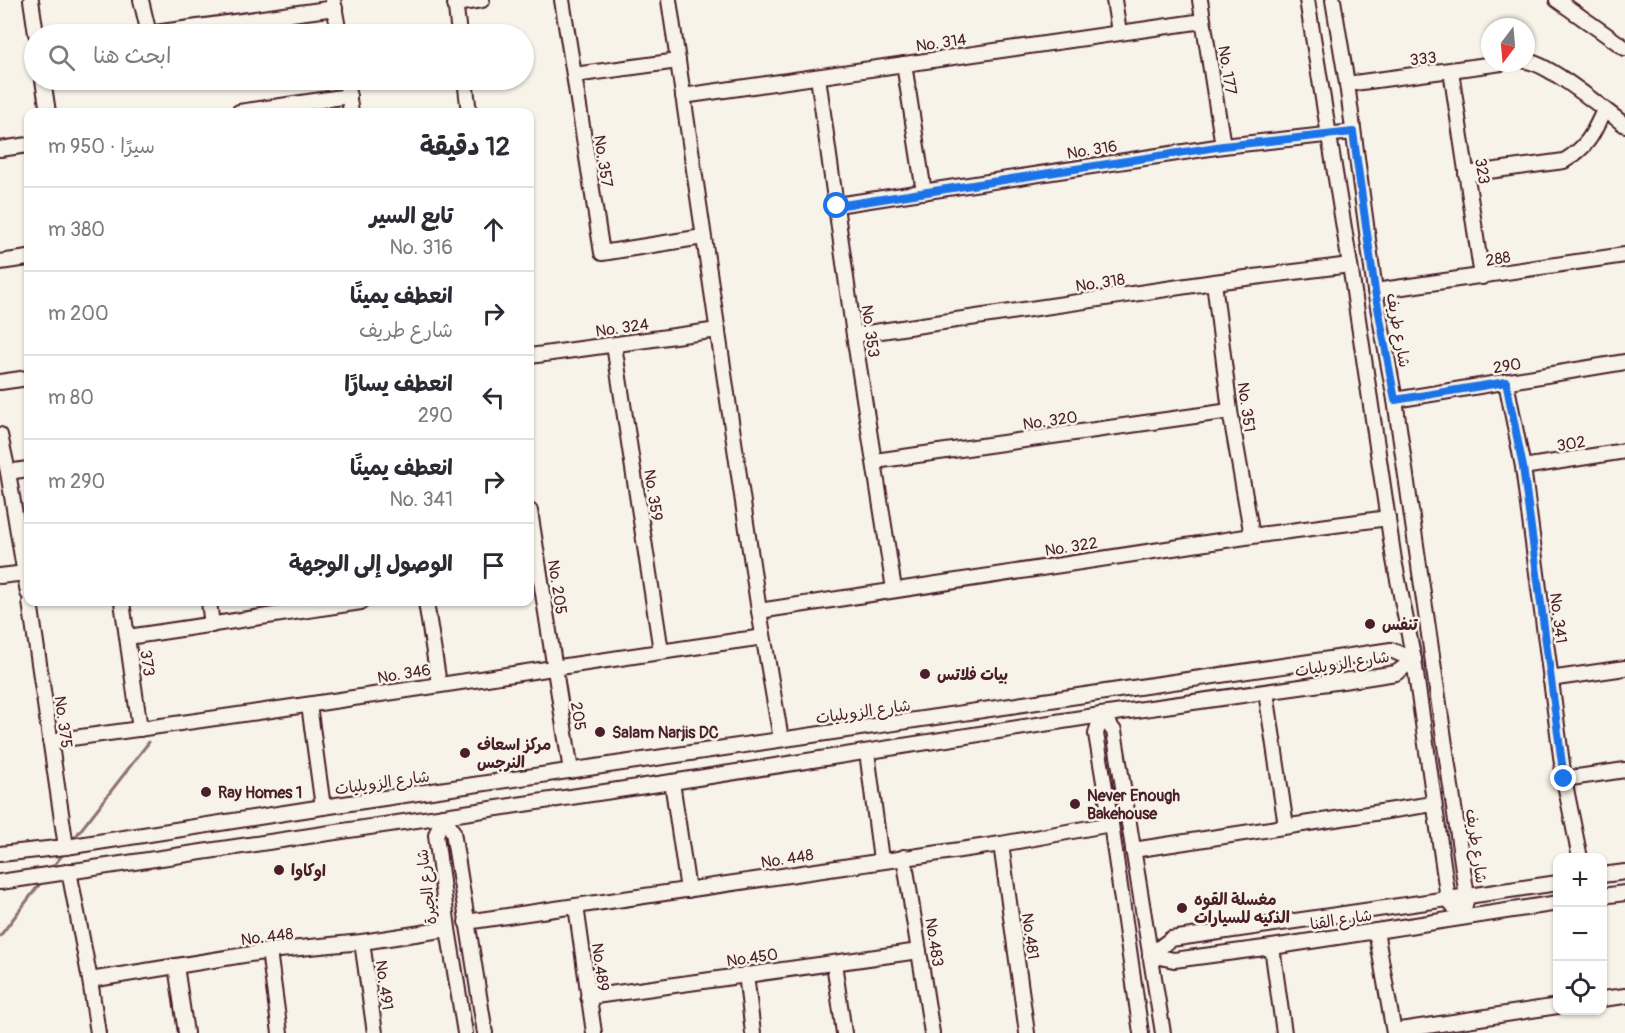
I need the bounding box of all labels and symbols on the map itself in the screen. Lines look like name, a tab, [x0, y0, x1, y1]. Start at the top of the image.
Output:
north arrow	[1481, 18, 1535, 72]
street label: No. 314	[915, 30, 968, 56]
street label: No. 177	[1213, 44, 1241, 97]
street label: 333	[1409, 47, 1438, 71]
street label: No. 357	[589, 134, 617, 189]
street label: No. 316	[1065, 136, 1119, 164]
street label: 323	[1470, 157, 1494, 186]
route start	[823, 192, 849, 218]
street label: 288	[1484, 247, 1512, 271]
street label: No. 318	[1074, 270, 1126, 296]
street label: شارع طريف	[1381, 291, 1414, 369]
street label: No. 353	[856, 304, 884, 359]
street label: No. 324	[594, 314, 650, 342]
street label: 290	[1492, 354, 1523, 378]
street label: No. 351	[1233, 381, 1259, 433]
street label: No. 320	[1021, 407, 1079, 435]
street label: 302	[1555, 432, 1587, 456]
street label: No. 359	[639, 468, 667, 523]
street label: No. 322	[1043, 533, 1099, 561]
street label: No. 205	[543, 558, 571, 616]
street label: No. 341	[1545, 592, 1571, 645]
place label: تنفس	[1382, 615, 1419, 635]
marker: تنفس	[1363, 617, 1377, 631]
street label: شارع الزويليات	[1293, 647, 1391, 682]
street label: 373	[135, 649, 159, 678]
street label: No. 346	[376, 660, 432, 688]
place label: بيات فلاتس	[937, 665, 1008, 685]
marker: بيات فلاتس	[918, 667, 932, 681]
street label: No. 375	[49, 695, 77, 750]
street label: شارع الزويليات	[814, 695, 912, 730]
street label: 205	[566, 700, 590, 732]
place label: Salam Narjis DC	[612, 723, 719, 743]
marker: Salam Narjis DC	[593, 725, 607, 739]
place label: مركز اسعاف النرجس	[477, 735, 551, 773]
marker: مركز اسعاف النرجس	[458, 746, 472, 760]
route end	[1550, 765, 1576, 791]
street label: شارع الزويليات	[333, 766, 431, 801]
place label: Ray Homes 1	[218, 783, 302, 803]
marker: Ray Homes 1	[199, 785, 213, 799]
place label: Never Enough Bakehouse	[1087, 786, 1181, 824]
marker: Never Enough Bakehouse	[1068, 797, 1082, 811]
street label: شارع طريف	[1460, 807, 1491, 885]
street label: No. 448	[759, 845, 815, 873]
street label: شارع الجيرة	[412, 848, 443, 926]
place label: اوكاوا	[291, 861, 326, 882]
marker: اوكاوا	[272, 863, 286, 877]
place label: مغسلة القوه الذكيه للسيارات	[1194, 890, 1290, 928]
marker: مغسلة القوه الذكيه للسيارات	[1175, 901, 1189, 915]
street label: شارع القنا	[1309, 905, 1374, 936]
street label: No.481	[1017, 912, 1043, 961]
street label: No.483	[920, 916, 948, 968]
street label: No. 448	[240, 924, 295, 950]
street label: No.489	[587, 942, 613, 993]
street label: No.450	[725, 944, 779, 971]
street label: No. 491	[371, 959, 397, 1011]

